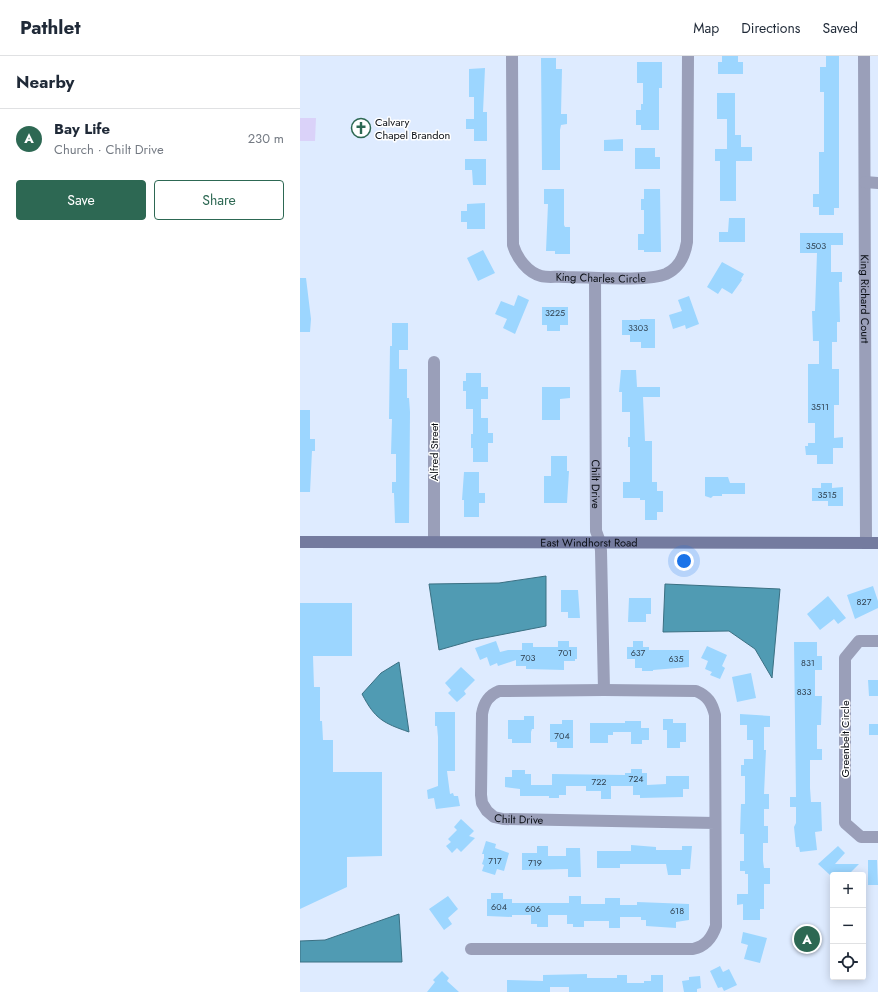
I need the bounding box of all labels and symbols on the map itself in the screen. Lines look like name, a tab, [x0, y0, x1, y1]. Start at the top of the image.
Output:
place label: Calvary Chapel Brandon	[375, 114, 450, 143]
church icon: Calvary Chapel Brandon	[350, 117, 372, 139]
house number: 3503	[806, 239, 826, 252]
street label: King Richard Court	[857, 254, 873, 344]
street label: King Charles Circle	[556, 269, 647, 287]
house number: 3225	[545, 306, 565, 319]
house number: 3303	[628, 321, 648, 334]
house number: 3511	[811, 400, 829, 413]
street label: Alfred Street	[426, 423, 442, 481]
street label: Chilt Drive	[588, 459, 604, 509]
house number: 3515	[817, 488, 837, 501]
street label: East Windhorst Road	[540, 534, 638, 551]
your location	[674, 551, 694, 571]
house number: 827	[857, 595, 872, 608]
house number: 701	[558, 646, 572, 659]
house number: 637	[631, 646, 646, 659]
house number: 703	[520, 651, 536, 664]
house number: 635	[668, 652, 684, 665]
house number: 831	[801, 656, 815, 669]
house number: 833	[797, 685, 811, 698]
street label: Greenbelt Circle	[837, 700, 853, 778]
house number: 704	[554, 729, 570, 742]
house number: 724	[628, 772, 644, 785]
house number: 722	[592, 775, 606, 788]
street label: Chilt Drive	[493, 809, 544, 828]
house number: 717	[488, 854, 502, 867]
house number: 719	[528, 856, 542, 869]
house number: 604	[491, 900, 507, 913]
house number: 606	[525, 902, 541, 915]
house number: 618	[670, 904, 684, 917]
pin: A	[794, 924, 820, 954]

